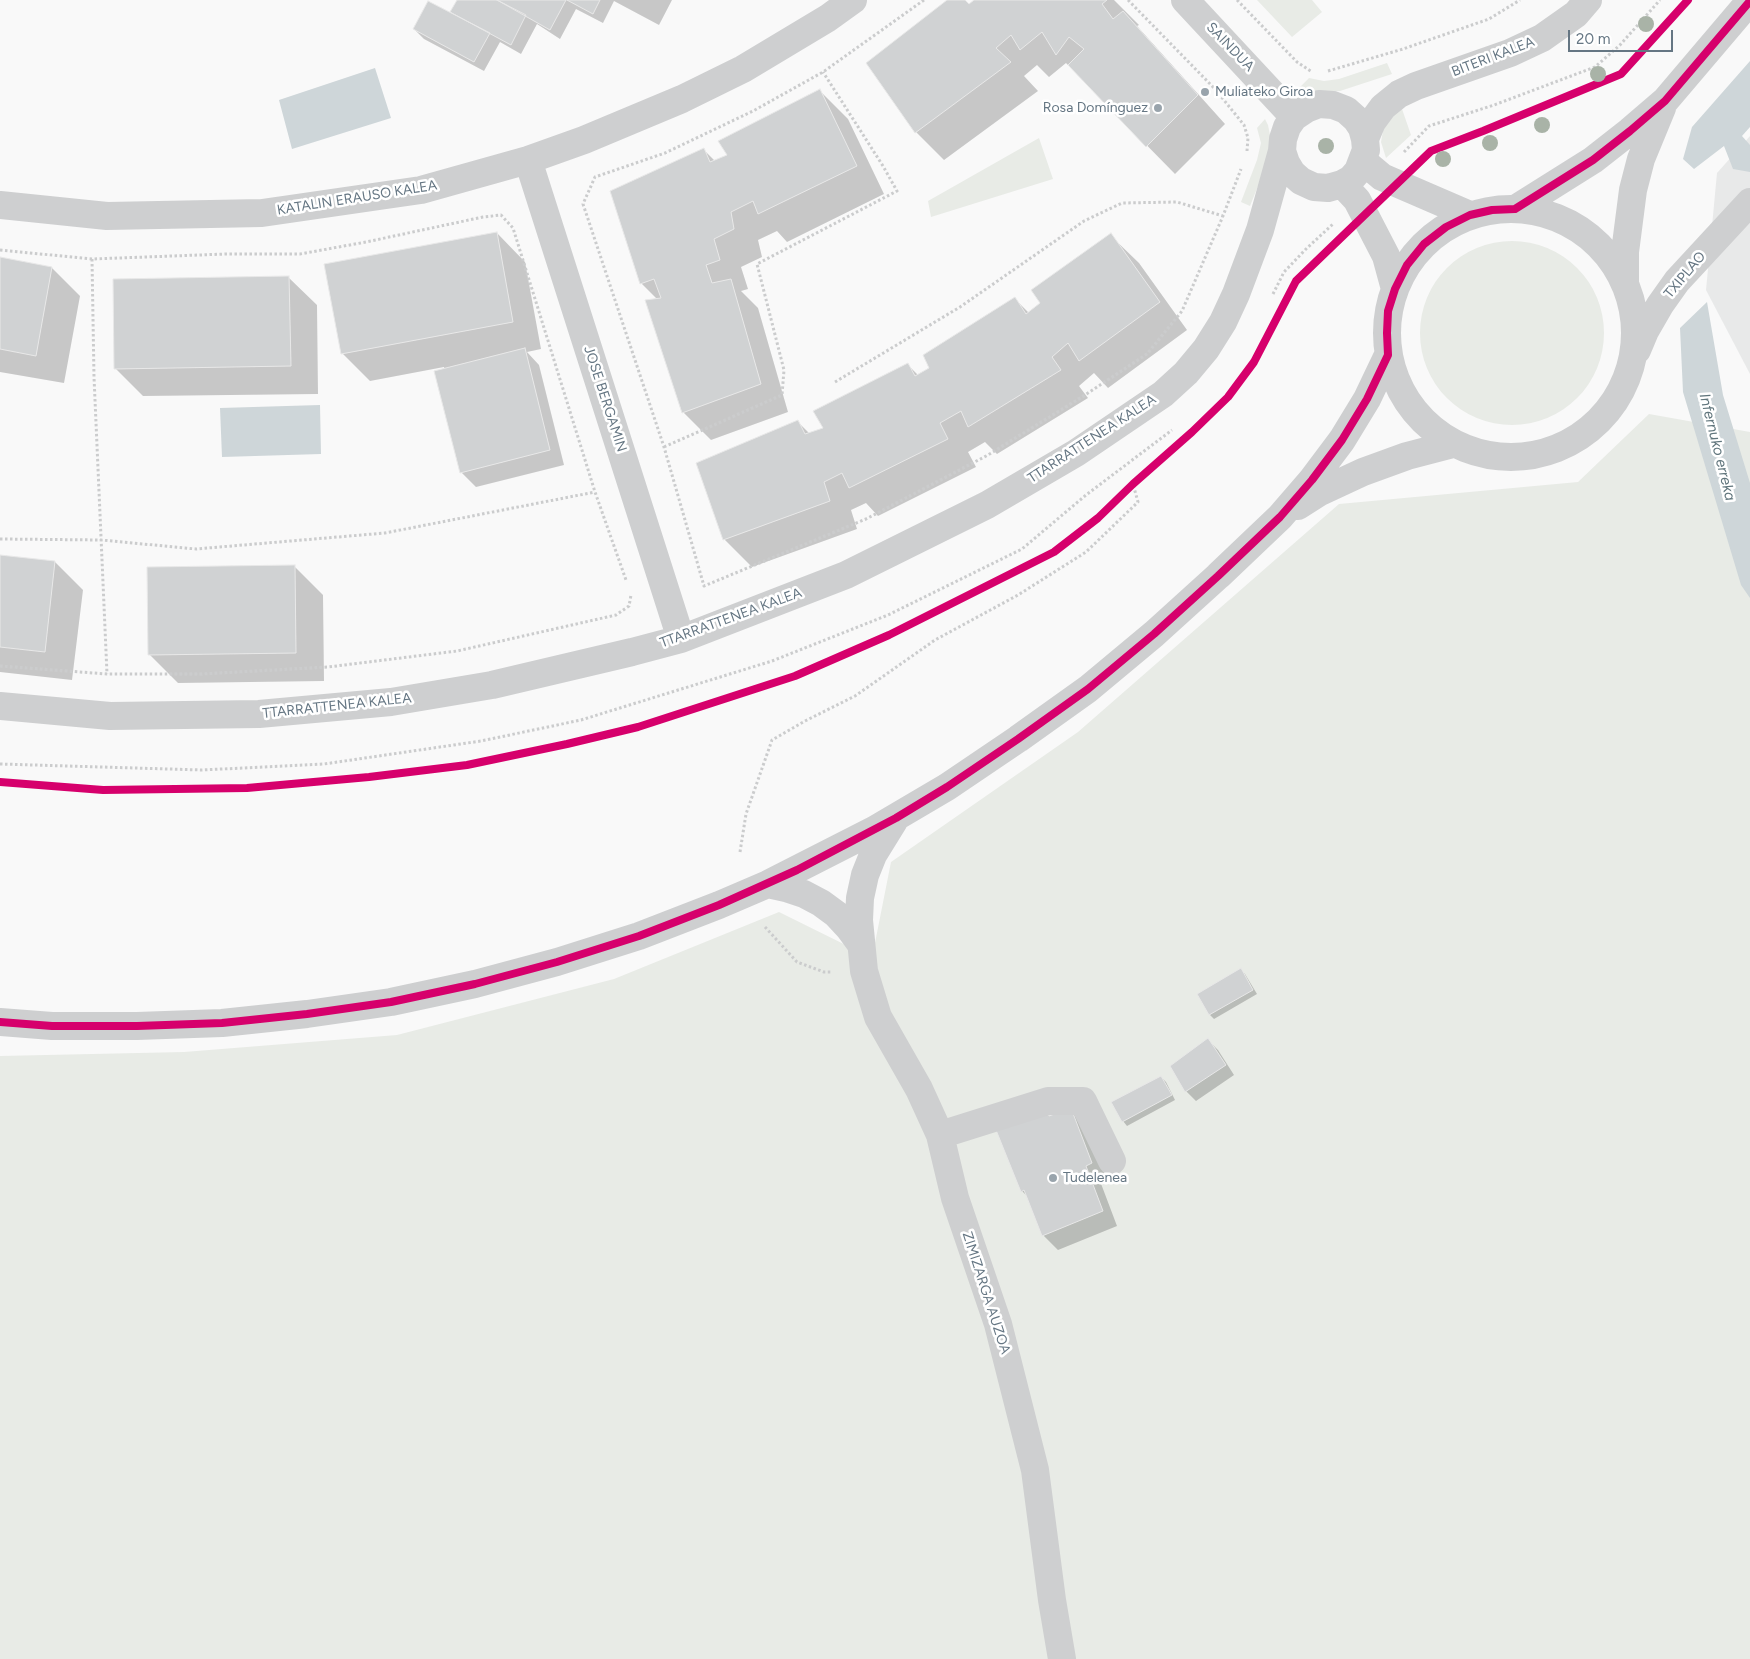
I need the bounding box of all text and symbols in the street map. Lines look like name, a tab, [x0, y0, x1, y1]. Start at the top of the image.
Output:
street label: SAINDUA	[1203, 19, 1257, 75]
scale bar	[1570, 20, 1675, 52]
text: 20 m	[1576, 30, 1610, 48]
street label: BITERI KALEA	[1449, 33, 1537, 81]
place label: Muliateko Giroa	[1215, 84, 1313, 100]
marker: Muliateko Giroa	[1199, 86, 1211, 98]
place label: Rosa Domínguez	[1043, 100, 1148, 116]
marker: Rosa Domínguez	[1152, 102, 1164, 114]
street label: KATALIN ERAUSO KALEA	[276, 177, 438, 219]
street label: TXIPLAO	[1661, 248, 1709, 302]
street label: JOSE BERGAMIN	[580, 344, 630, 454]
street label: TTARRATTENEA KALEA	[1025, 391, 1159, 487]
water label: Infernuko erreka	[1695, 391, 1739, 503]
street label: TTARRATTENEA KALEA	[658, 585, 804, 651]
street label: TTARRATTENEA KALEA	[262, 690, 412, 722]
place label: Tudelenea	[1063, 1170, 1127, 1186]
marker: Tudelenea	[1047, 1172, 1059, 1184]
street label: ZIMIZARGA AUZOA	[958, 1230, 1014, 1356]

